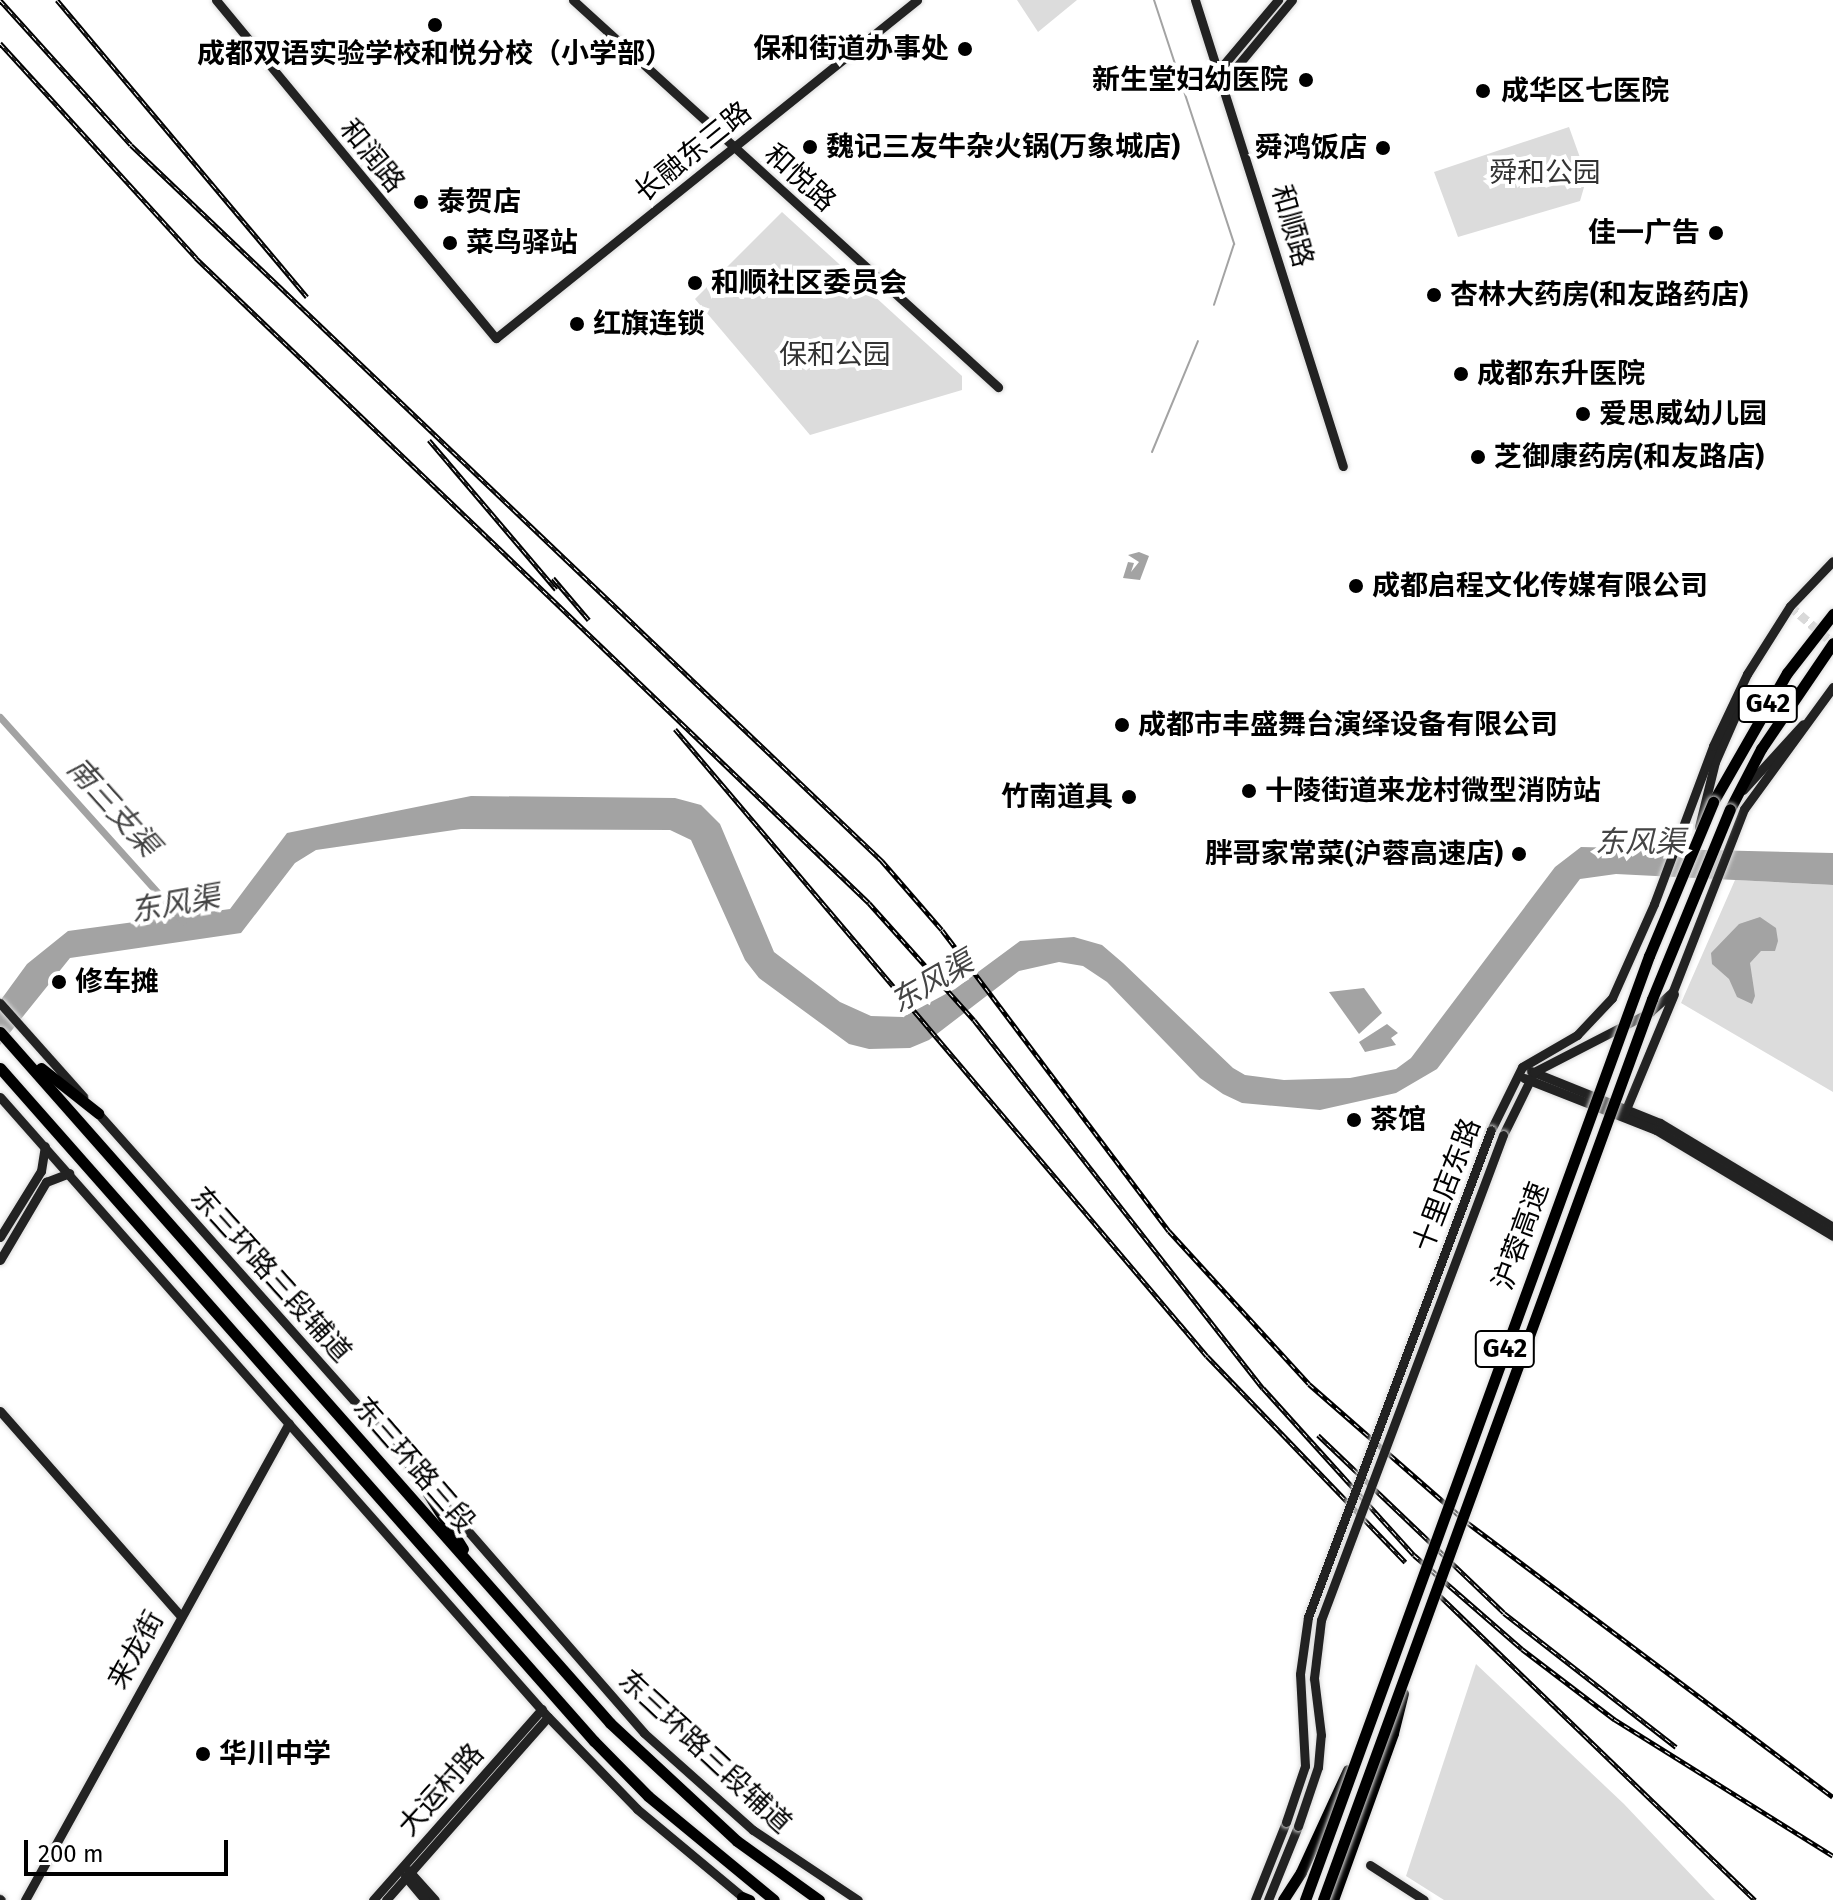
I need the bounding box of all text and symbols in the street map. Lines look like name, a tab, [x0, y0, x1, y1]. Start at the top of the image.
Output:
marker: 成都双语实验学校和悦分校（小学部）	[426, 16, 444, 34]
place label: 保和街道办事处	[753, 32, 949, 66]
place label: 成都双语实验学校和悦分校（小学部）	[197, 37, 673, 71]
marker: 保和街道办事处	[956, 40, 974, 58]
place label: 新生堂妇幼医院	[1092, 63, 1288, 97]
marker: 新生堂妇幼医院	[1295, 69, 1317, 91]
place label: 成华区七医院	[1501, 74, 1669, 108]
marker: 成华区七医院	[1472, 80, 1494, 102]
street label: 长融东三路	[628, 95, 758, 209]
street label: 和润路	[333, 113, 411, 199]
place label: 魏记三友牛杂火锅(万象城店)	[826, 130, 1180, 164]
place label: 舜鸿饭店	[1255, 131, 1367, 165]
street label: 和悦路	[758, 137, 842, 219]
marker: 魏记三友牛杂火锅(万象城店)	[801, 138, 819, 156]
marker: 舜鸿饭店	[1374, 139, 1392, 157]
park label: 舜和公园	[1489, 156, 1601, 190]
street label: 和顺路	[1264, 181, 1320, 271]
place label: 泰贺店	[437, 185, 521, 219]
marker: 泰贺店	[412, 193, 430, 211]
place label: 佳一广告	[1588, 216, 1700, 250]
marker: 佳一广告	[1707, 224, 1725, 242]
place label: 菜鸟驿站	[466, 226, 578, 260]
marker: 菜鸟驿站	[441, 234, 459, 252]
place label: 和顺社区委员会	[711, 266, 907, 300]
marker: 和顺社区委员会	[686, 274, 704, 292]
place label: 杏林大药房(和友路药店)	[1450, 278, 1748, 312]
marker: 杏林大药房(和友路药店)	[1425, 286, 1443, 304]
place label: 红旗连锁	[593, 307, 705, 341]
marker: 红旗连锁	[568, 315, 586, 333]
park label: 保和公园	[779, 338, 891, 372]
place label: 成都东升医院	[1477, 357, 1645, 391]
marker: 成都东升医院	[1452, 365, 1470, 383]
place label: 爱思威幼儿园	[1599, 397, 1767, 431]
marker: 爱思威幼儿园	[1574, 405, 1592, 423]
place label: 芝御康药房(和友路店)	[1494, 440, 1764, 474]
marker: 芝御康药房(和友路店)	[1469, 448, 1487, 466]
place label: 成都启程文化传媒有限公司	[1372, 569, 1708, 603]
marker: 成都启程文化传媒有限公司	[1347, 577, 1365, 595]
road number: G42	[1736, 682, 1800, 726]
place label: 成都市丰盛舞台演绎设备有限公司	[1138, 708, 1558, 742]
marker: 成都市丰盛舞台演绎设备有限公司	[1113, 716, 1131, 734]
water label: 南三支渠	[59, 750, 167, 864]
place label: 十陵街道来龙村微型消防站	[1265, 774, 1601, 808]
place label: 竹南道具	[1001, 780, 1113, 814]
marker: 十陵街道来龙村微型消防站	[1240, 782, 1258, 800]
marker: 竹南道具	[1120, 788, 1138, 806]
water label: 东风渠	[1595, 824, 1685, 860]
place label: 胖哥家常菜(沪蓉高速店)	[1205, 837, 1503, 871]
marker: 胖哥家常菜(沪蓉高速店)	[1510, 845, 1528, 863]
water label: 东风渠	[128, 878, 222, 930]
water label: 东风渠	[884, 944, 980, 1020]
place label: 修车摊	[75, 965, 159, 999]
marker: 修车摊	[50, 973, 68, 991]
place label: 茶馆	[1370, 1103, 1426, 1137]
marker: 茶馆	[1345, 1111, 1363, 1129]
street label: 十里店东路	[1406, 1114, 1488, 1256]
street label: 沪蓉高速	[1486, 1178, 1556, 1294]
street label: 东三环路三段辅道	[184, 1181, 358, 1369]
road number: G42	[1473, 1327, 1537, 1371]
street label: 东三环路三段	[346, 1391, 482, 1539]
street label: 来龙街	[101, 1605, 171, 1695]
street label: 东三环路三段辅道	[612, 1663, 798, 1841]
place label: 华川中学	[219, 1737, 331, 1771]
street label: 大运村路	[391, 1737, 491, 1843]
marker: 华川中学	[194, 1745, 212, 1763]
scale bar	[28, 1824, 232, 1874]
text: 200 m	[38, 1840, 104, 1868]

